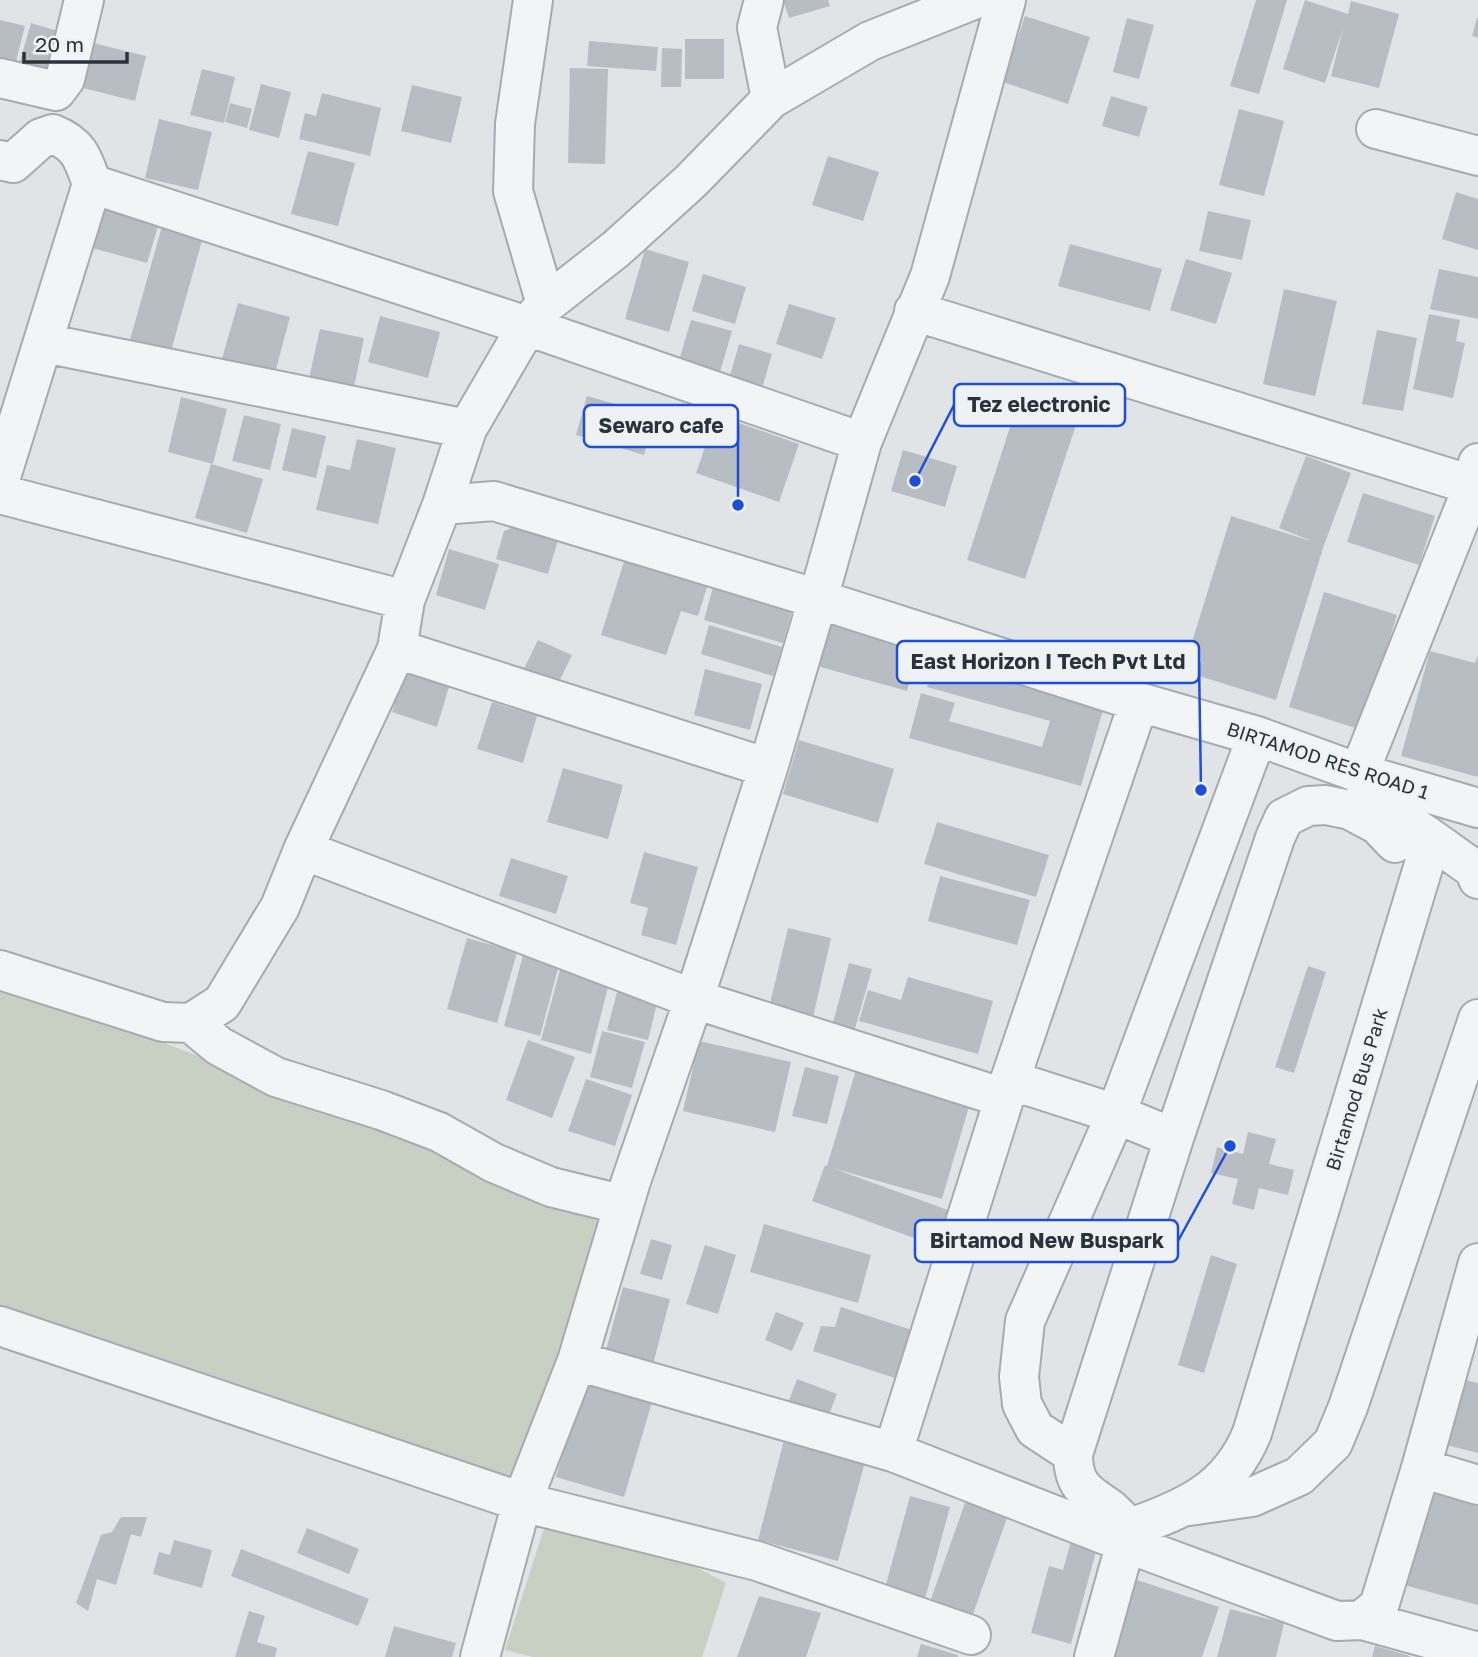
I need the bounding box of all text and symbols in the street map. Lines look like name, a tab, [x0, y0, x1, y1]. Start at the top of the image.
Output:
scale bar	[24, 21, 128, 65]
text: 20 m	[35, 31, 84, 57]
callout: Tez electronic	[954, 384, 1125, 426]
text: Tez electronic	[967, 391, 1111, 417]
callout: Sewaro cafe	[584, 405, 738, 447]
text: Sewaro cafe	[598, 412, 724, 438]
callout: East Horizon I Tech Pvt Ltd	[897, 641, 1199, 683]
text: East Horizon I Tech Pvt Ltd	[911, 648, 1185, 674]
street label: BIRTAMOD RES ROAD 1	[1224, 716, 1432, 804]
street label: Birtamod Bus Park	[1320, 1005, 1392, 1173]
callout: Birtamod New Buspark	[915, 1220, 1178, 1262]
text: Birtamod New Buspark	[930, 1227, 1164, 1253]

